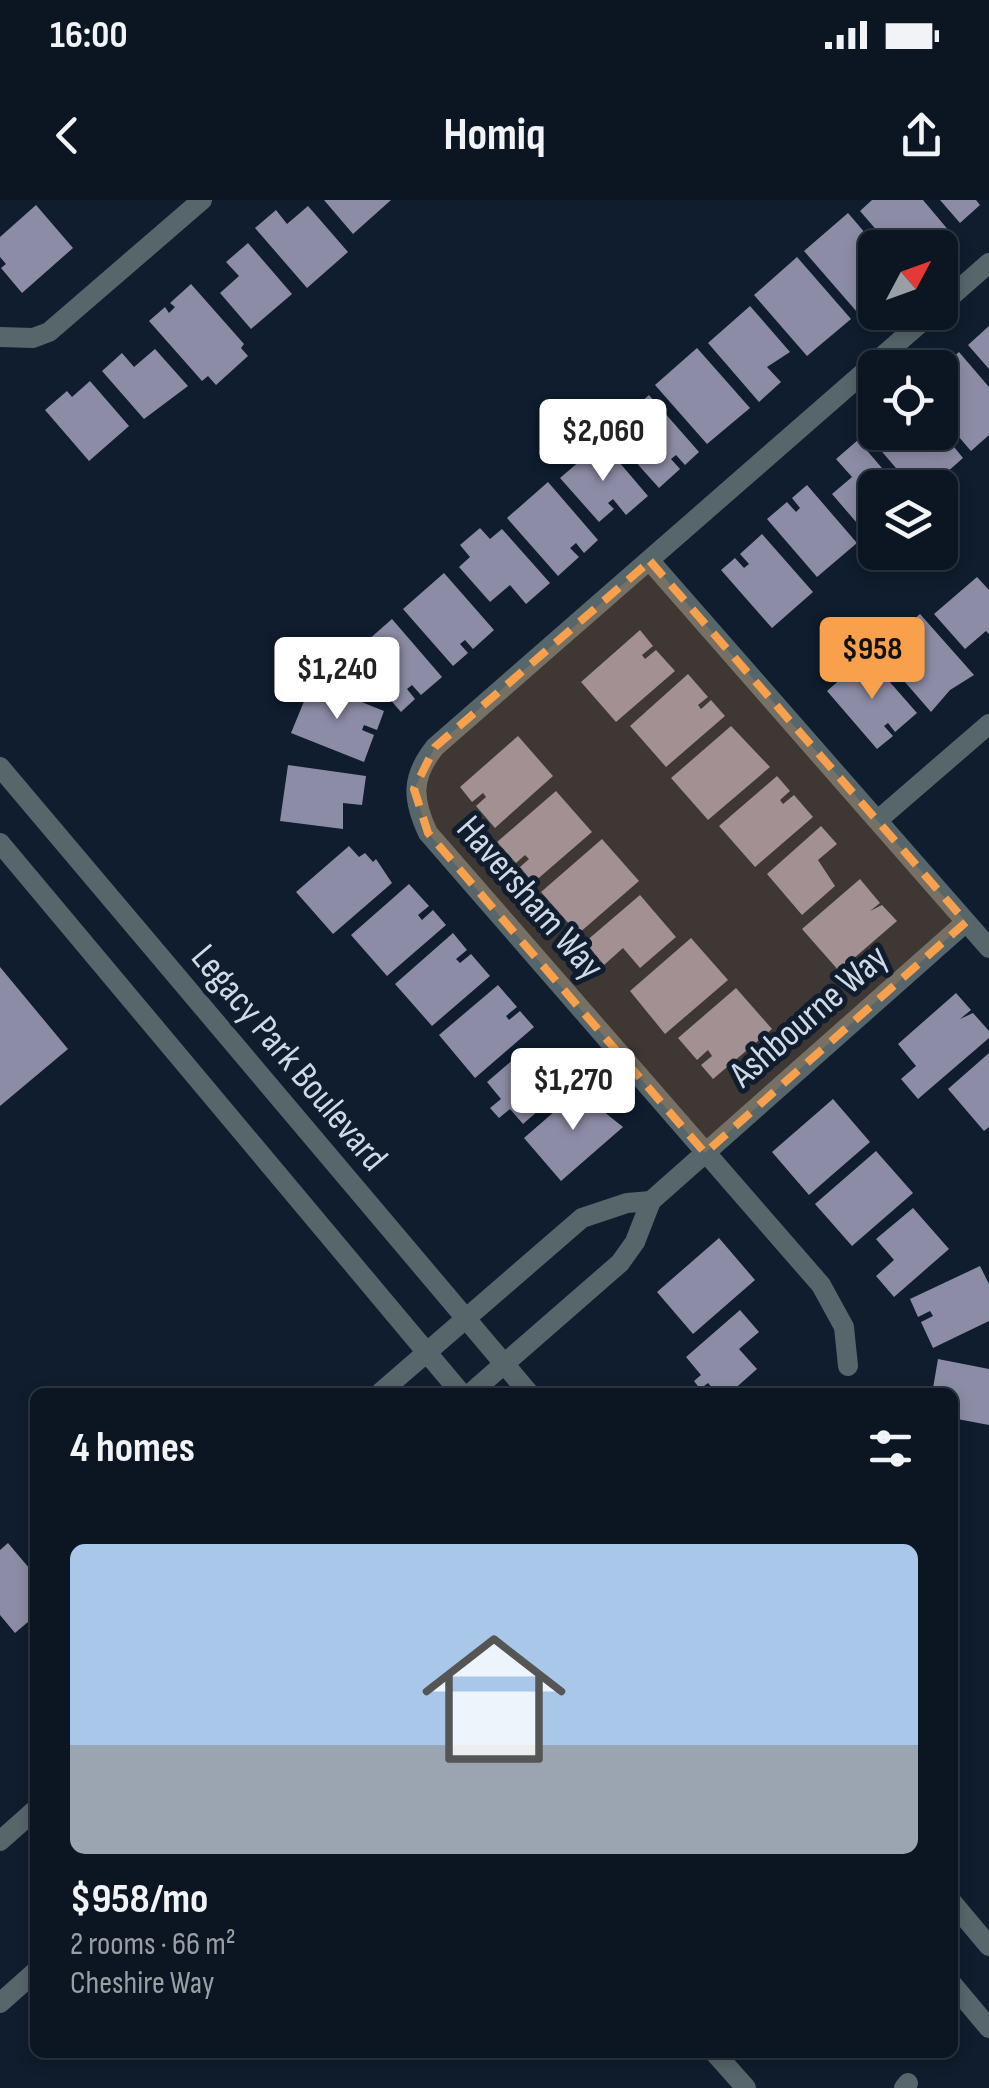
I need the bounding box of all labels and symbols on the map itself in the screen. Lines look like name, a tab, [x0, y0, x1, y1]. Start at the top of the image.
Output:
north arrow	[858, 230, 958, 330]
pin: $2,060	[522, 399, 684, 484]
pin: $958	[813, 617, 931, 702]
pin: $1,240	[256, 637, 418, 722]
street label: Haversham Way	[447, 807, 613, 989]
street label: Ashbourne Way	[720, 935, 898, 1098]
street label: Legacy Park Boulevard	[181, 936, 396, 1180]
pin: $1,270	[492, 1048, 654, 1133]

